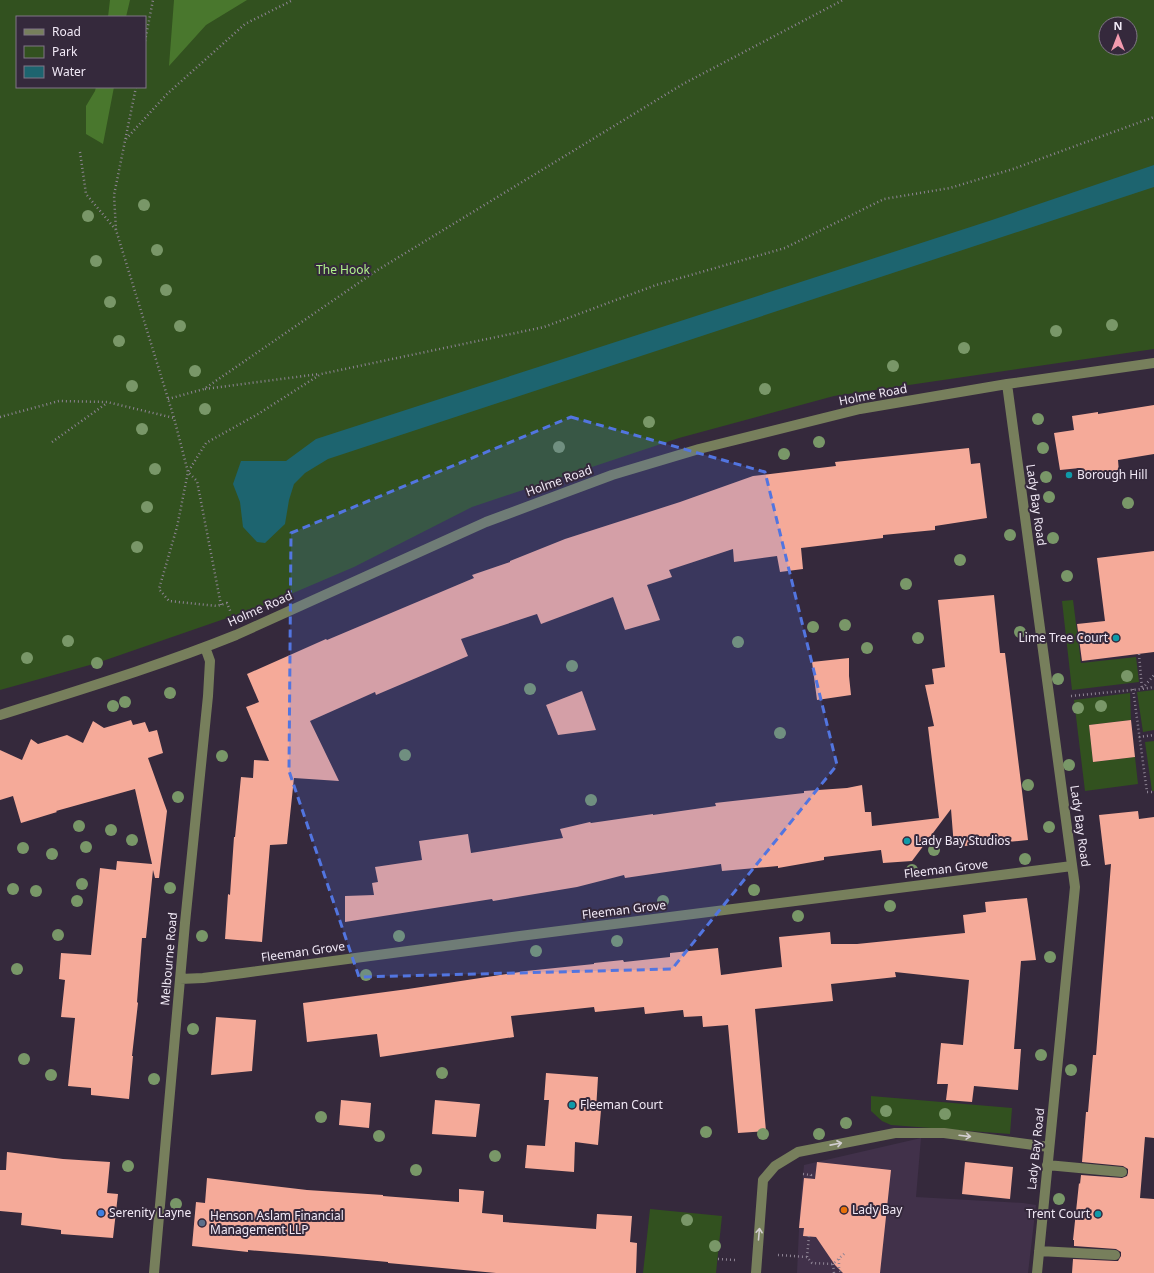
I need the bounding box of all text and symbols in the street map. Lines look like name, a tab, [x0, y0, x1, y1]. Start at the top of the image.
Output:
legend	[16, 16, 146, 88]
north arrow	[1098, 16, 1138, 56]
text: N	[1114, 18, 1122, 33]
text: Road	[52, 23, 81, 40]
text: Park	[52, 43, 78, 60]
text: Water	[52, 63, 86, 80]
park label: The Hook	[316, 261, 370, 278]
street label: Holme Road	[837, 380, 908, 409]
street label: Holme Road	[523, 461, 594, 500]
street label: Lady Bay Road	[1022, 463, 1051, 547]
place label: Borough Hill	[1077, 466, 1148, 483]
marker: Borough Hill	[1064, 470, 1074, 480]
street label: Holme Road	[225, 587, 295, 630]
place label: Lime Tree Court	[1019, 629, 1109, 646]
marker: Lime Tree Court	[1111, 633, 1121, 643]
street label: Lady Bay Road	[1066, 784, 1095, 868]
place label: Lady Bay Studios	[915, 832, 1010, 849]
marker: Lady Bay Studios	[902, 836, 912, 846]
street label: Fleeman Grove	[903, 855, 989, 882]
street label: Fleeman Grove	[581, 896, 667, 923]
street label: Melbourne Road	[156, 911, 181, 1006]
street label: Fleeman Grove	[260, 937, 346, 966]
place label: Fleeman Court	[580, 1096, 664, 1113]
marker: Fleeman Court	[567, 1100, 577, 1110]
street label: Lady Bay Road	[1023, 1107, 1048, 1191]
one-way arrow	[958, 1132, 971, 1140]
one-way arrow	[829, 1140, 842, 1148]
place label: Lady Bay	[852, 1201, 903, 1218]
place label: Serenity Layne	[109, 1204, 191, 1221]
marker: Lady Bay	[839, 1205, 849, 1215]
place label: Trent Court	[1026, 1205, 1091, 1222]
place label: Henson Aslam Financial Management LLP	[210, 1207, 344, 1238]
marker: Serenity Layne	[96, 1208, 106, 1218]
marker: Trent Court	[1093, 1209, 1103, 1219]
marker: Henson Aslam Financial Management LLP	[197, 1218, 207, 1228]
one-way arrow	[756, 1228, 763, 1241]

